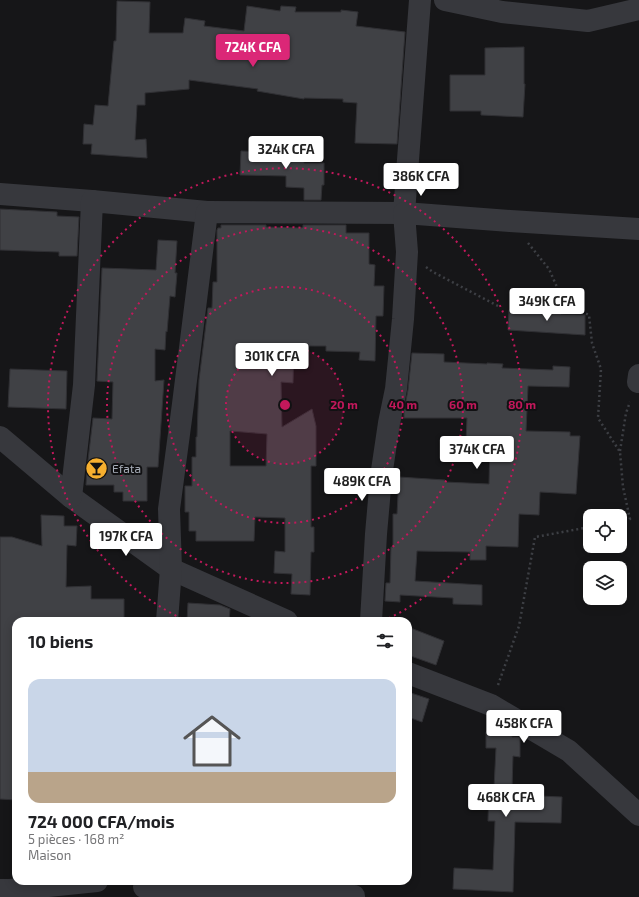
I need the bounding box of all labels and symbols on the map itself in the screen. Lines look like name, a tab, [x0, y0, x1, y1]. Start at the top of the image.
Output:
pin: 724K CFA	[212, 34, 294, 68]
pin: 324K CFA	[245, 136, 327, 170]
pin: 386K CFA	[380, 163, 462, 197]
pin: 349K CFA	[506, 288, 588, 322]
pin: 301K CFA	[231, 343, 313, 377]
text: 20 m	[330, 397, 358, 411]
text: 40 m	[389, 397, 417, 411]
text: 60 m	[449, 397, 477, 411]
text: 80 m	[508, 397, 536, 411]
centre of rings	[278, 398, 292, 412]
pin: 374K CFA	[436, 436, 518, 470]
bar icon: Efata	[84, 455, 110, 481]
place label: Efata	[112, 461, 141, 475]
pin: 489K CFA	[321, 468, 403, 502]
pin: 197K CFA	[85, 523, 167, 557]
pin: 458K CFA	[483, 710, 565, 744]
pin: 468K CFA	[465, 784, 547, 818]

